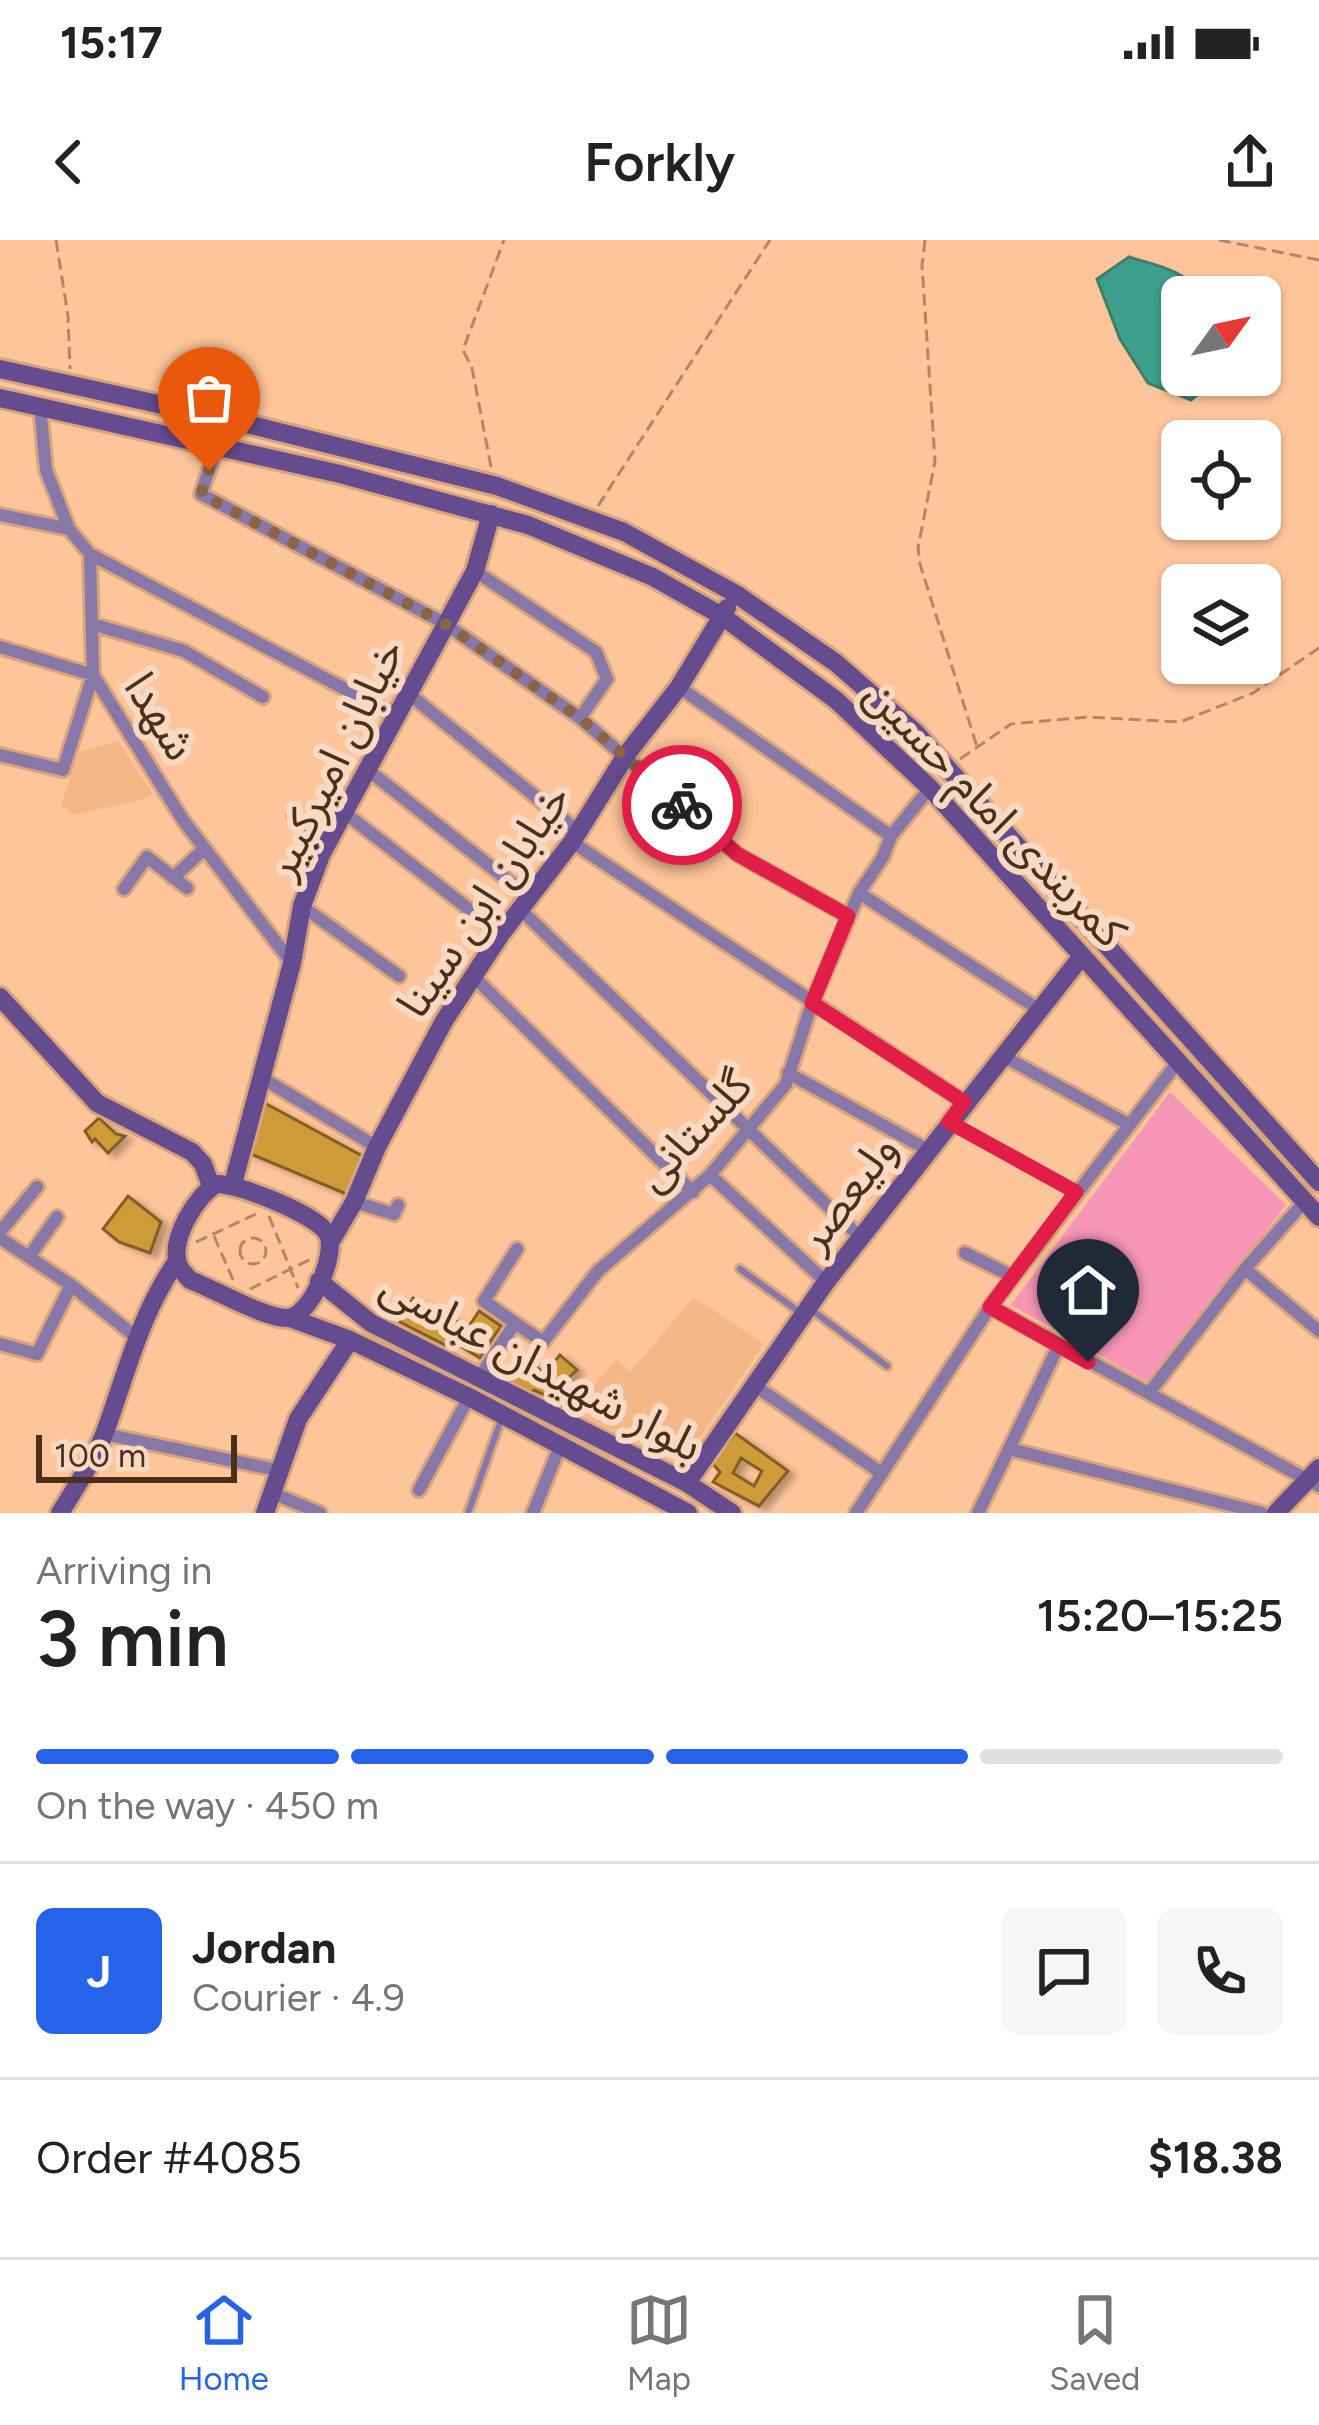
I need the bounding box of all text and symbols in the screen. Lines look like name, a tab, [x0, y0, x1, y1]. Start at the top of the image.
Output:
text: 15:17	[60, 15, 163, 69]
icon: back	[36, 129, 102, 195]
icon: share	[1217, 129, 1283, 195]
text: Forkly	[584, 130, 735, 195]
north arrow	[1161, 276, 1281, 396]
map controls	[1161, 276, 1281, 684]
pin	[158, 347, 260, 470]
icon: bag	[176, 365, 242, 431]
button: locate	[1161, 420, 1281, 540]
button: layers	[1161, 564, 1281, 684]
street label: خیابان امیرکبیر	[252, 630, 415, 888]
street label: شهدا	[114, 662, 208, 770]
street label: کمربندی امام حسین	[849, 666, 1138, 963]
courier	[622, 745, 742, 865]
icon: bike	[649, 772, 715, 838]
street label: خیابان ابن سینا	[385, 773, 581, 1027]
street label: گلستانی	[624, 1058, 763, 1202]
street label: ولیعصر	[784, 1123, 908, 1263]
pin	[1037, 1239, 1139, 1362]
icon: home	[1055, 1257, 1121, 1323]
street label: بلوار شهیدان عباسی	[372, 1258, 712, 1472]
scale bar	[36, 1429, 237, 1482]
text: 100 m	[54, 1436, 146, 1475]
text: Arriving in	[36, 1547, 212, 1594]
text: 15:20–15:25	[1037, 1588, 1283, 1642]
text: 3 min	[36, 1592, 229, 1686]
text: On the way · 450 m	[36, 1782, 379, 1829]
button: chat	[1001, 1908, 1127, 2034]
button: phone	[1157, 1908, 1283, 2034]
text: Jordan	[192, 1920, 336, 1974]
text: J	[87, 1944, 111, 1998]
text: Courier · 4.9	[192, 1974, 405, 2021]
text: Order #4085	[36, 2130, 302, 2184]
text: $18.38	[1148, 2130, 1283, 2184]
tab: Home	[179, 2287, 269, 2398]
tab: Map	[626, 2287, 692, 2398]
tab: Saved	[1049, 2287, 1140, 2398]

